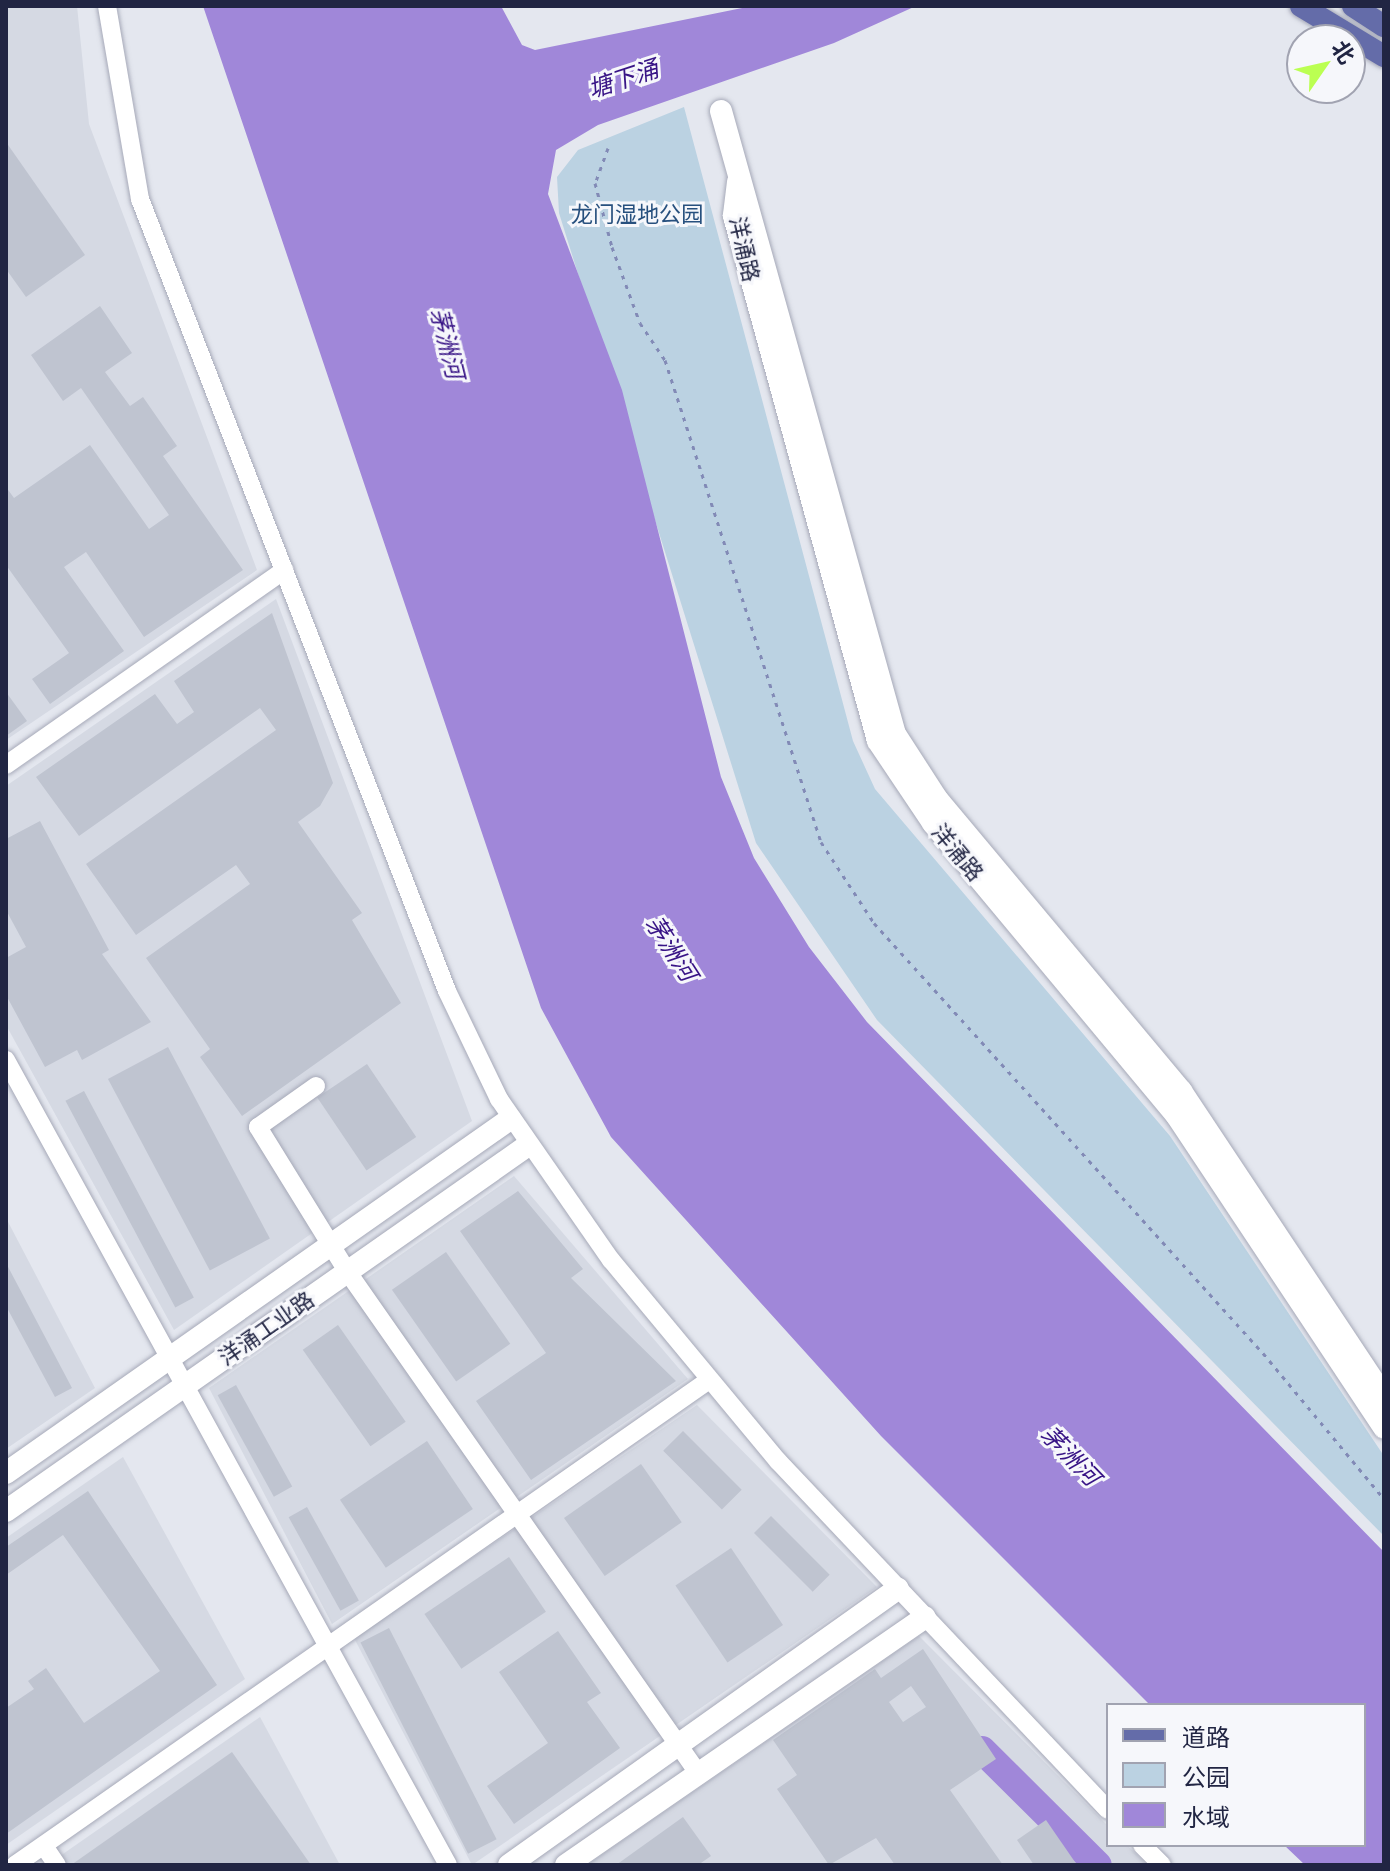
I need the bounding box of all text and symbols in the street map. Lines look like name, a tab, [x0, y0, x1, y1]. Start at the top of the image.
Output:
north arrow	[1286, 24, 1366, 104]
text: 北	[1327, 35, 1361, 68]
water label: 塘下涌	[584, 53, 662, 103]
park label: 龙门湿地公园	[571, 201, 703, 227]
street label: 洋涌路	[725, 214, 765, 284]
water label: 茅洲河	[425, 305, 471, 381]
street label: 洋涌路	[927, 818, 989, 886]
water label: 茅洲河	[640, 910, 704, 986]
street label: 洋涌工业路	[213, 1286, 319, 1370]
water label: 茅洲河	[1036, 1419, 1106, 1491]
legend	[1106, 1703, 1366, 1847]
text: 道路	[1182, 1722, 1230, 1751]
text: 公园	[1182, 1762, 1230, 1791]
text: 水域	[1182, 1802, 1230, 1831]

